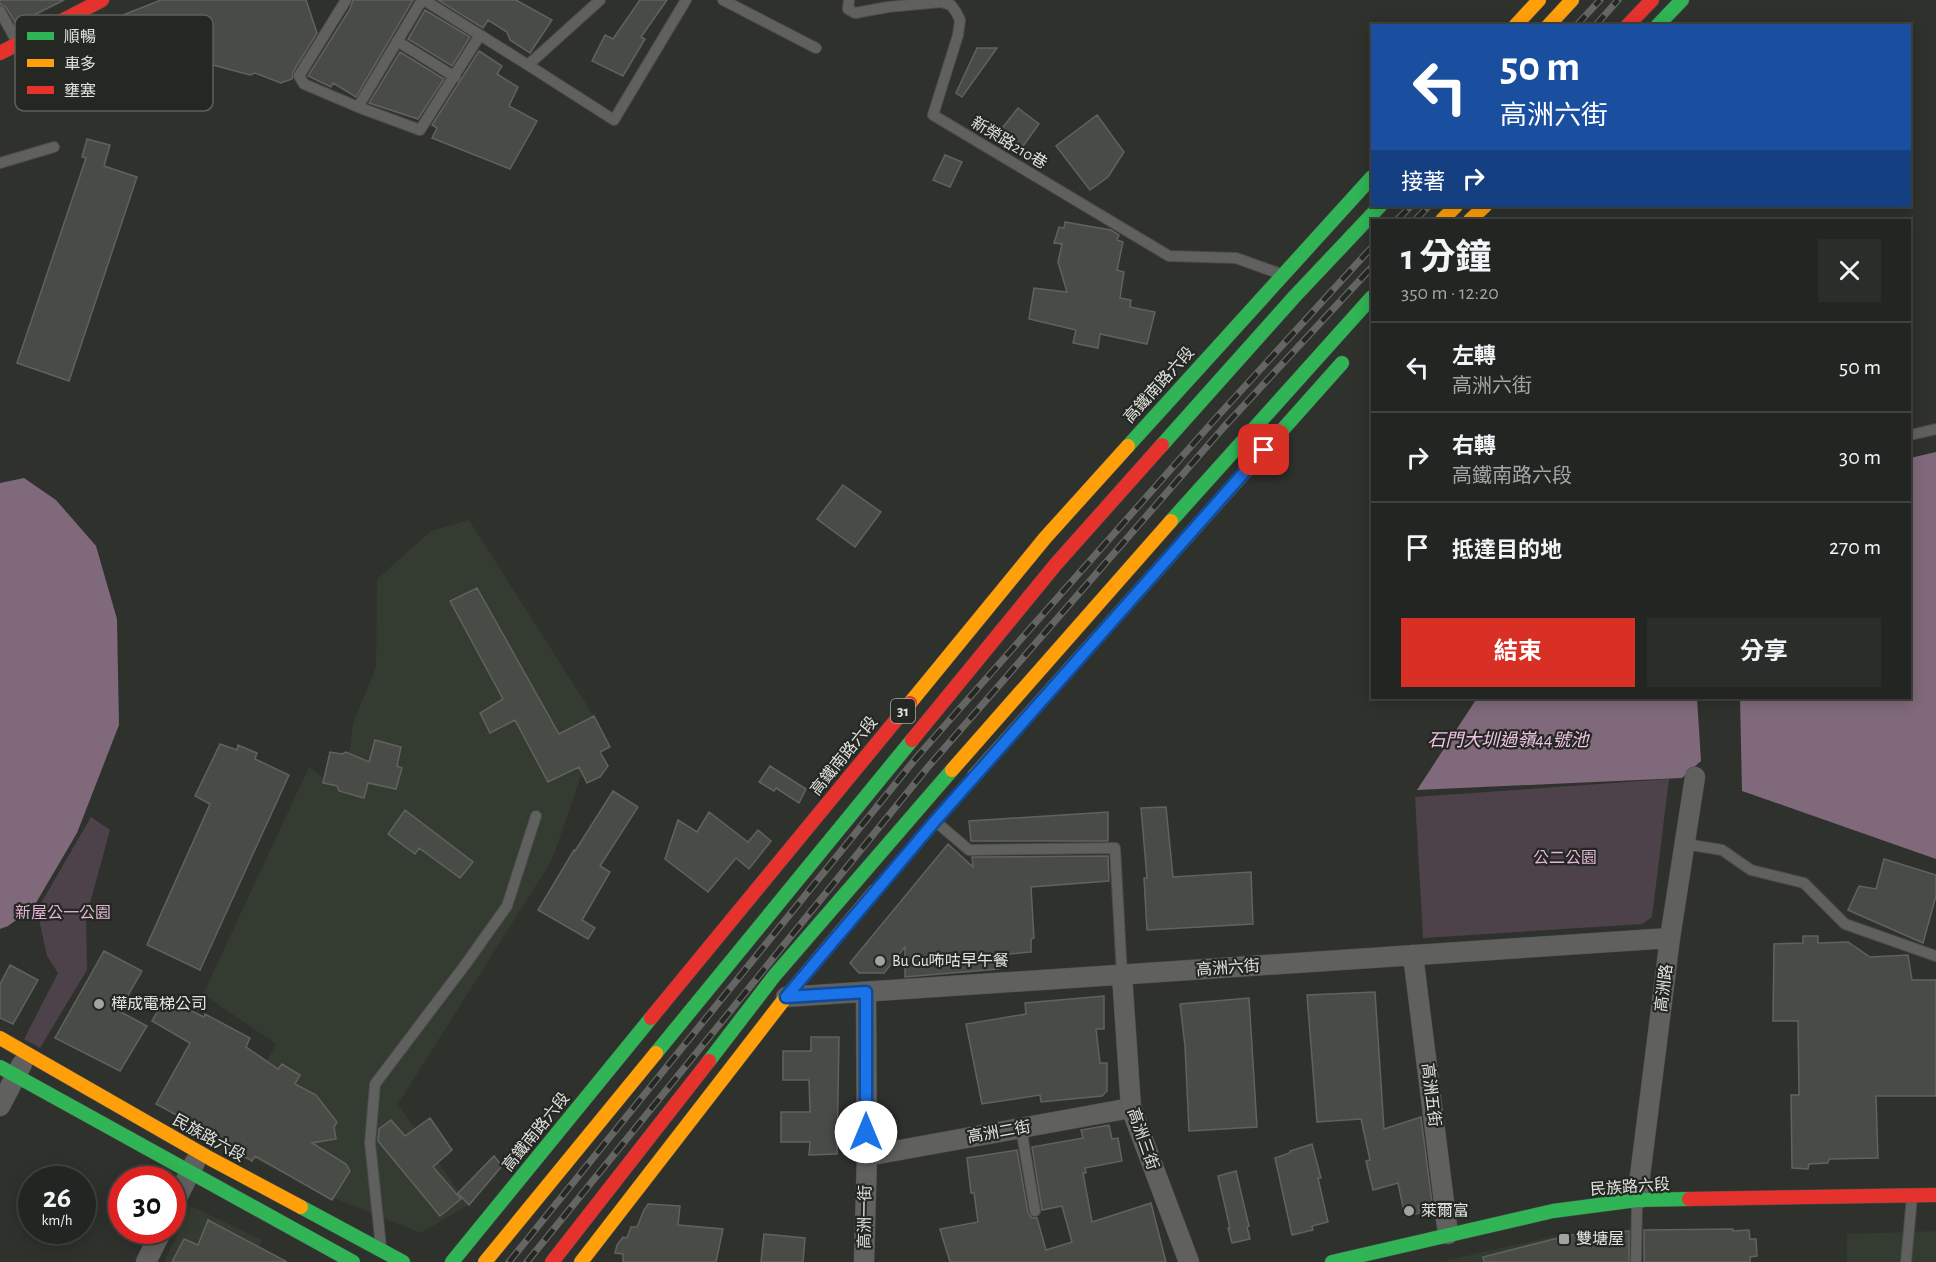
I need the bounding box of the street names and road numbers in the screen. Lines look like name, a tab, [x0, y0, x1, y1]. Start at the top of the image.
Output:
street label: 新榮路210巷	[968, 113, 1050, 172]
street label: 高鐵南路六段	[1120, 343, 1197, 426]
road number: 31	[891, 699, 915, 723]
street label: 高鐵南路六段	[807, 713, 880, 798]
street label: 高洲六街	[1195, 957, 1260, 978]
street label: 高洲路	[1652, 963, 1675, 1013]
street label: 高洲五街	[1419, 1062, 1444, 1128]
street label: 高鐵南路六段	[499, 1089, 572, 1174]
street label: 高洲三街	[1125, 1106, 1162, 1172]
street label: 民族路六段	[170, 1111, 248, 1164]
street label: 高洲二街	[966, 1118, 1032, 1145]
street label: 民族路六段	[1589, 1175, 1670, 1198]
street label: 高洲一街	[855, 1185, 874, 1249]

